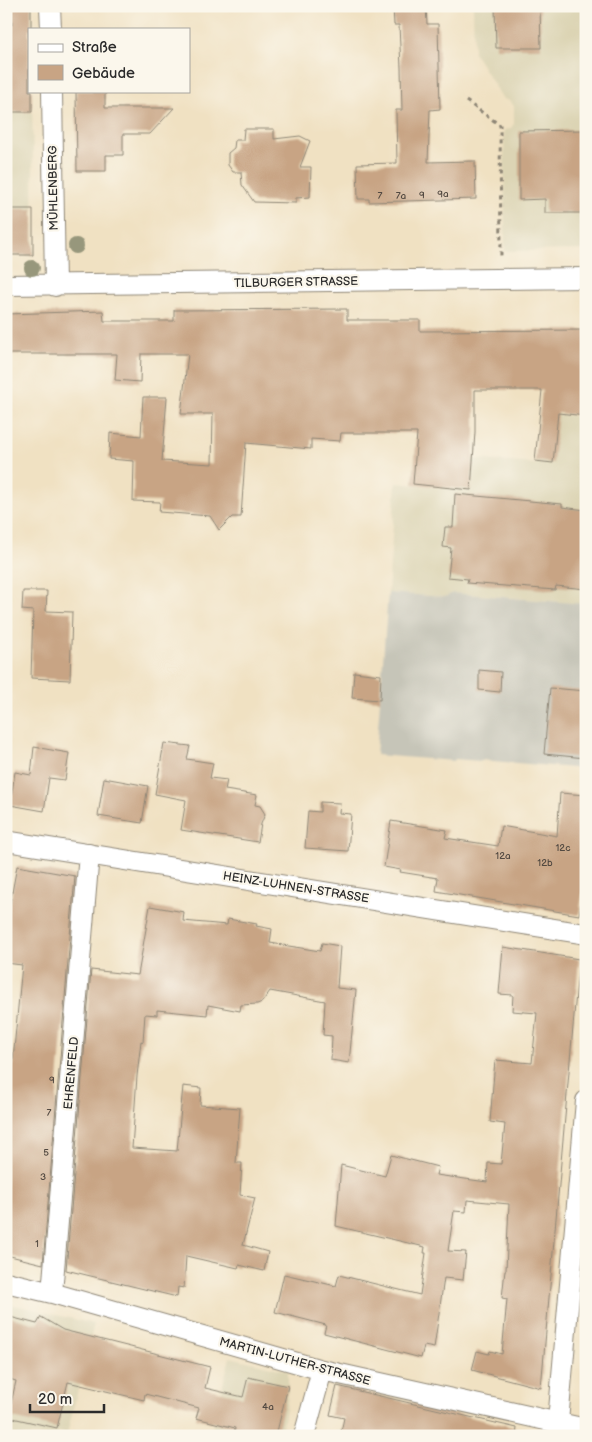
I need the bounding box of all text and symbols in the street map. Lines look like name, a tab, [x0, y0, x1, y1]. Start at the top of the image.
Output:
legend	[28, 28, 190, 92]
text: Straße	[72, 38, 117, 57]
text: Gebäude	[72, 64, 135, 83]
street label: MÜHLENBERG	[44, 145, 62, 231]
house number: 9a	[437, 188, 449, 200]
house number: 9	[419, 189, 425, 201]
house number: 7	[378, 190, 383, 202]
house number: 7a	[396, 190, 407, 202]
street label: TILBURGER STRASSE	[234, 274, 358, 291]
house number: 12c	[555, 842, 571, 854]
house number: 12a	[495, 850, 511, 862]
house number: 12b	[537, 857, 553, 869]
street label: HEINZ-LUHNEN-STRASSE	[222, 869, 370, 906]
street label: EHRENFELD	[61, 1036, 82, 1110]
house number: 9	[49, 1074, 55, 1086]
house number: 7	[47, 1107, 52, 1119]
house number: 5	[43, 1147, 49, 1159]
house number: 3	[40, 1171, 46, 1183]
house number: 1	[35, 1238, 39, 1250]
street label: MARTIN-LUTHER-STRASSE	[218, 1334, 372, 1389]
scale bar	[30, 1382, 104, 1414]
text: 20 m	[38, 1390, 72, 1409]
house number: 4a	[262, 1401, 274, 1413]

